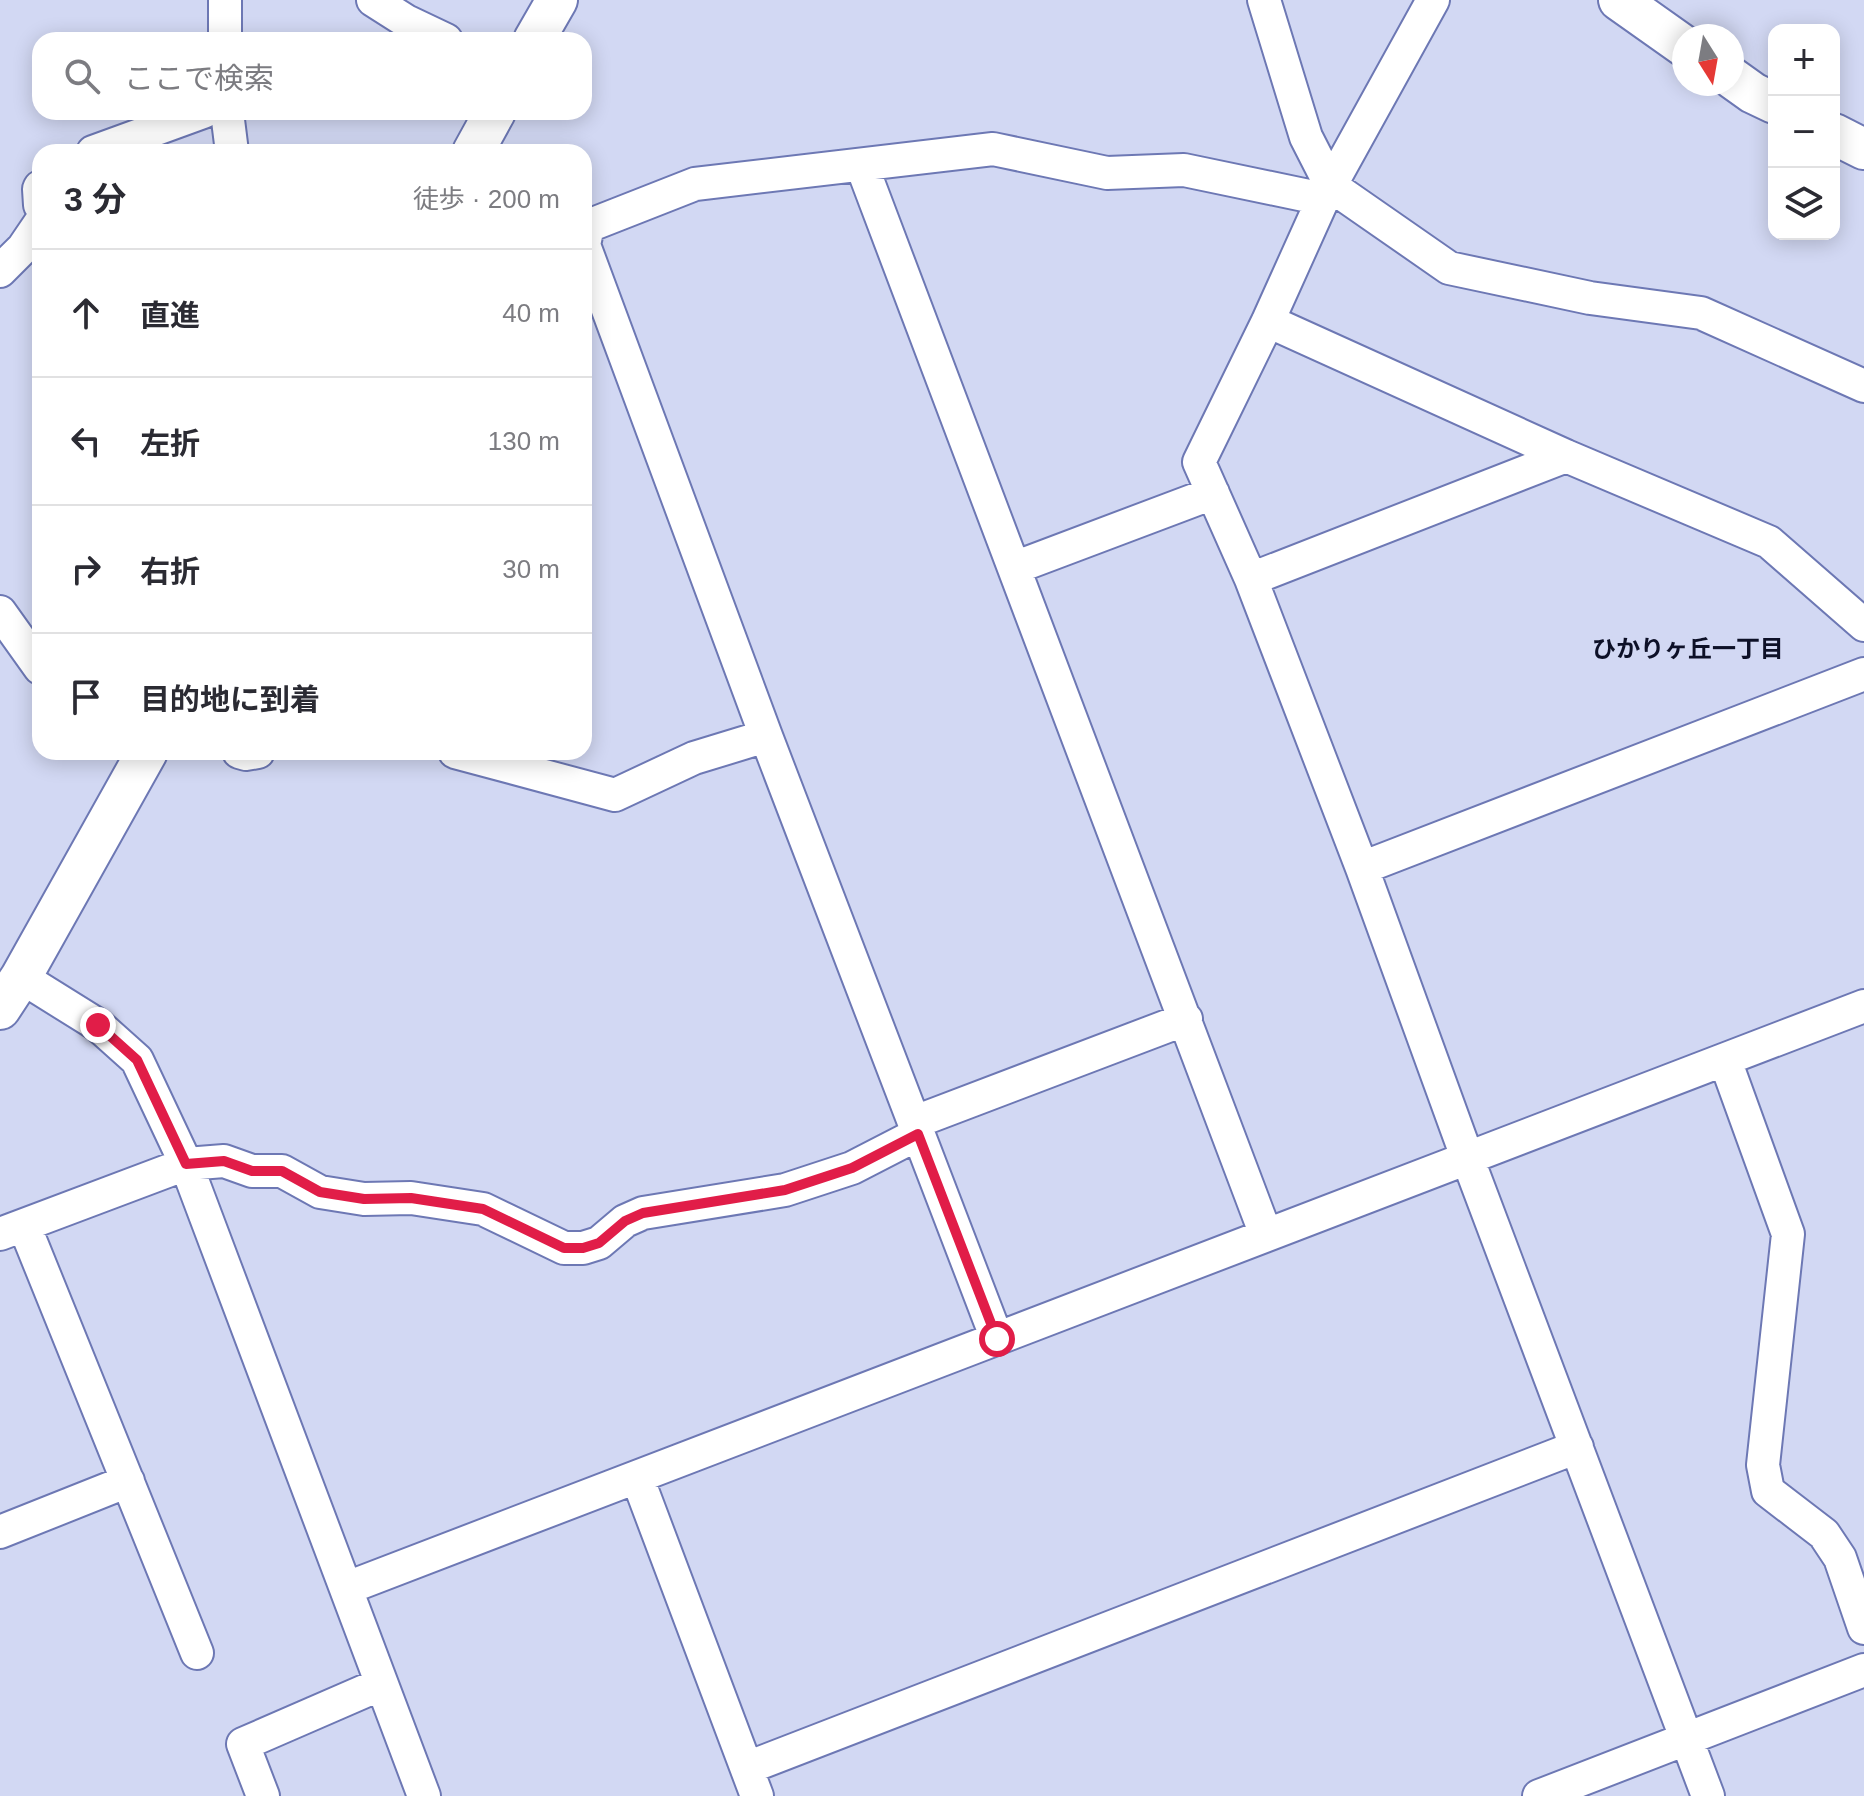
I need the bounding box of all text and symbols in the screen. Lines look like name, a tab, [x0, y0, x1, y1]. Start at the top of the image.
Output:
north arrow	[1672, 24, 1744, 96]
map controls	[1768, 24, 1840, 240]
button: +	[1768, 24, 1840, 96]
search box	[32, 32, 592, 120]
icon: search	[60, 54, 104, 98]
text: ここで検索	[124, 62, 274, 95]
button: −	[1768, 96, 1840, 168]
button: layers	[1768, 168, 1840, 240]
text: 3 分	[64, 180, 126, 218]
text: 徒歩 · 200 m	[413, 184, 560, 214]
icon: ahead	[64, 291, 108, 335]
text: 40 m	[502, 298, 560, 328]
text: 直進	[140, 299, 200, 332]
icon: left	[64, 419, 108, 463]
text: 130 m	[488, 426, 560, 456]
text: 左折	[140, 427, 200, 460]
icon: right	[64, 547, 108, 591]
text: 30 m	[502, 554, 560, 584]
text: 右折	[140, 555, 200, 588]
district label: ひかりヶ丘一丁目	[1592, 635, 1784, 662]
icon: arrive	[64, 675, 108, 719]
text: 目的地に到着	[140, 683, 320, 716]
route end	[80, 1007, 116, 1043]
route start	[979, 1321, 1015, 1357]

